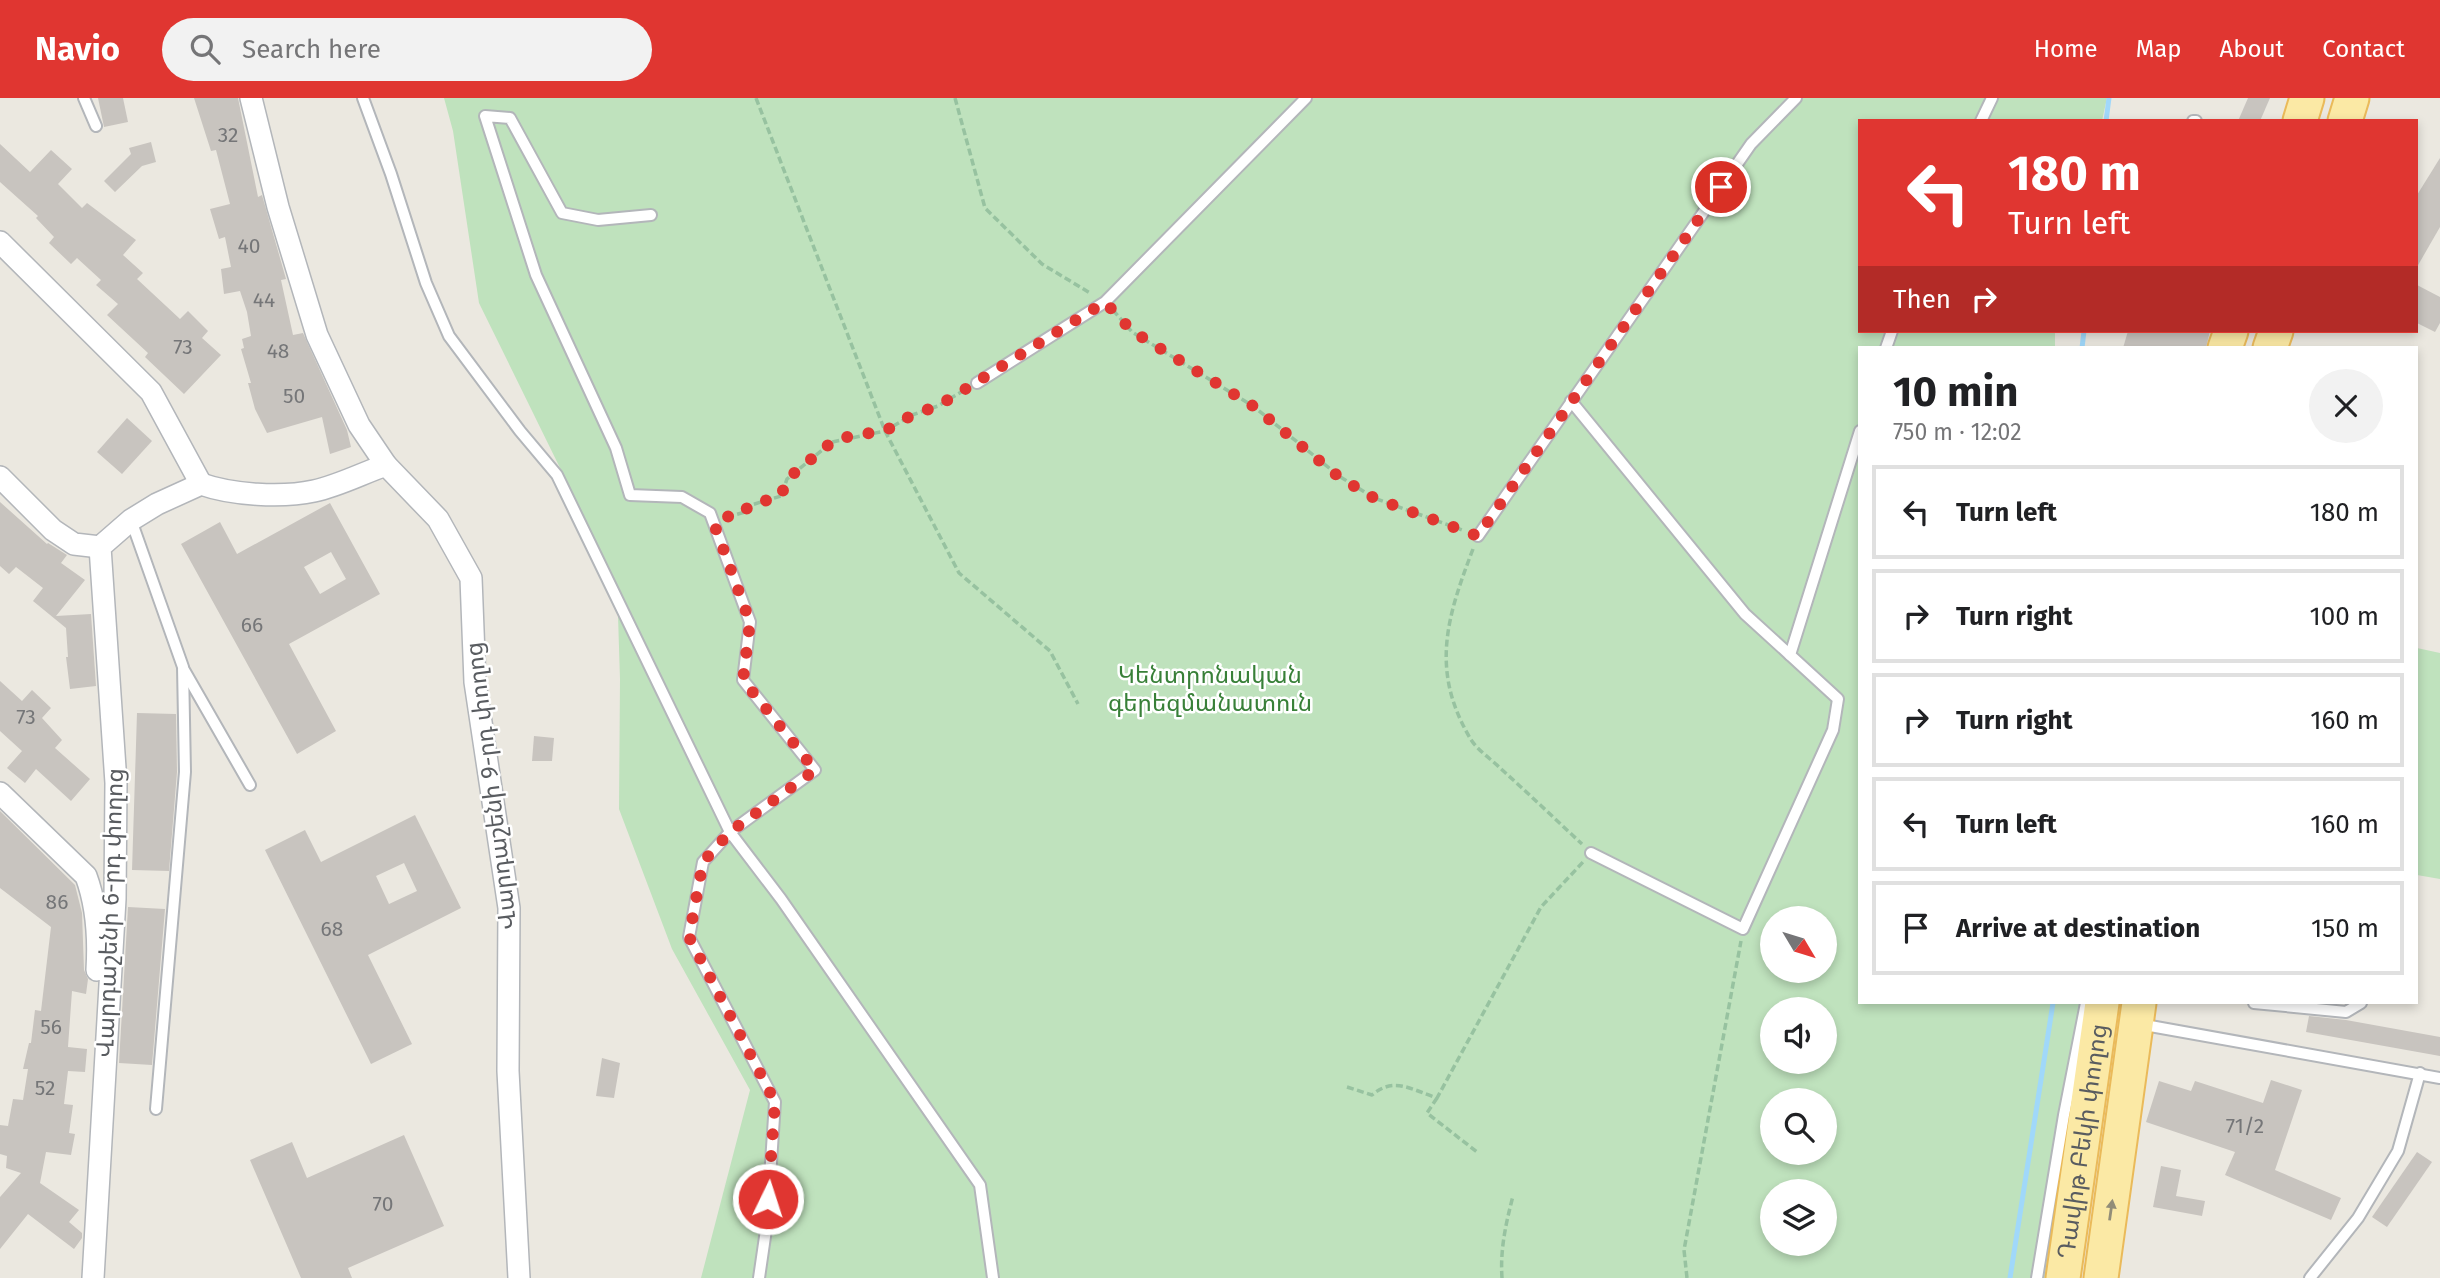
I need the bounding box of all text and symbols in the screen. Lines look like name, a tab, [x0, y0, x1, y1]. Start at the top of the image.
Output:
search box	[162, 18, 652, 81]
text: Navio	[35, 29, 120, 69]
icon: search	[186, 30, 224, 68]
text: Search here	[242, 34, 381, 65]
text: Home	[2034, 35, 2098, 63]
text: Map	[2136, 35, 2182, 63]
text: About	[2220, 35, 2284, 63]
text: Contact	[2322, 35, 2405, 63]
house number: 32	[218, 122, 238, 148]
text: 180 m	[2008, 144, 2141, 203]
icon: left	[1893, 147, 1984, 238]
pin	[1691, 157, 1751, 217]
icon: arrive	[1702, 168, 1740, 206]
text: Turn left	[2008, 204, 2130, 242]
house number: 40	[238, 233, 260, 259]
icon: right	[1965, 280, 2003, 318]
text: Then	[1893, 284, 1951, 315]
house number: 44	[253, 287, 275, 313]
house number: 73	[173, 334, 193, 360]
house number: 48	[267, 338, 289, 364]
text: 10 min	[1893, 367, 2019, 417]
button: close	[2309, 369, 2383, 443]
house number: 50	[283, 383, 305, 409]
text: 750 m · 12:02	[1893, 418, 2022, 446]
icon: left	[1897, 493, 1935, 531]
text: Turn left	[1956, 497, 2057, 528]
text: 180 m	[2310, 497, 2379, 528]
icon: right	[1897, 597, 1935, 635]
text: Turn right	[1956, 601, 2073, 632]
text: 100 m	[2310, 601, 2379, 632]
house number: 66	[241, 612, 263, 638]
street label: Վարդաշենի 9-րդ փողոց	[459, 641, 523, 931]
park label: Կենտրոնական գերեզմանատուն	[1108, 661, 1312, 717]
icon: right	[1897, 701, 1935, 739]
house number: 73	[16, 704, 36, 730]
text: Turn right	[1956, 705, 2073, 736]
text: 160 m	[2310, 705, 2379, 736]
street label: Վարդաշենի 6-րդ փողոց	[91, 768, 129, 1058]
icon: left	[1897, 805, 1935, 843]
text: Turn left	[1956, 809, 2057, 840]
text: 160 m	[2310, 809, 2379, 840]
house number: 86	[46, 889, 68, 915]
north arrow	[1760, 906, 1838, 984]
map controls	[1760, 906, 1837, 1256]
icon: arrive	[1897, 909, 1935, 947]
text: Arrive at destination	[1956, 913, 2200, 944]
text: 150 m	[2311, 913, 2379, 944]
house number: 68	[321, 916, 343, 942]
button: sound	[1760, 997, 1837, 1074]
house number: 56	[40, 1014, 62, 1040]
street label: Դավիթ Բեկի փողոց	[2052, 1022, 2113, 1261]
house number: 52	[35, 1075, 55, 1101]
button: search	[1760, 1088, 1837, 1165]
house number: 71/2	[2226, 1113, 2264, 1139]
position arrow	[731, 1162, 805, 1236]
button: layers	[1760, 1179, 1837, 1256]
house number: 70	[373, 1191, 393, 1217]
one-way arrow	[2105, 1199, 2116, 1221]

